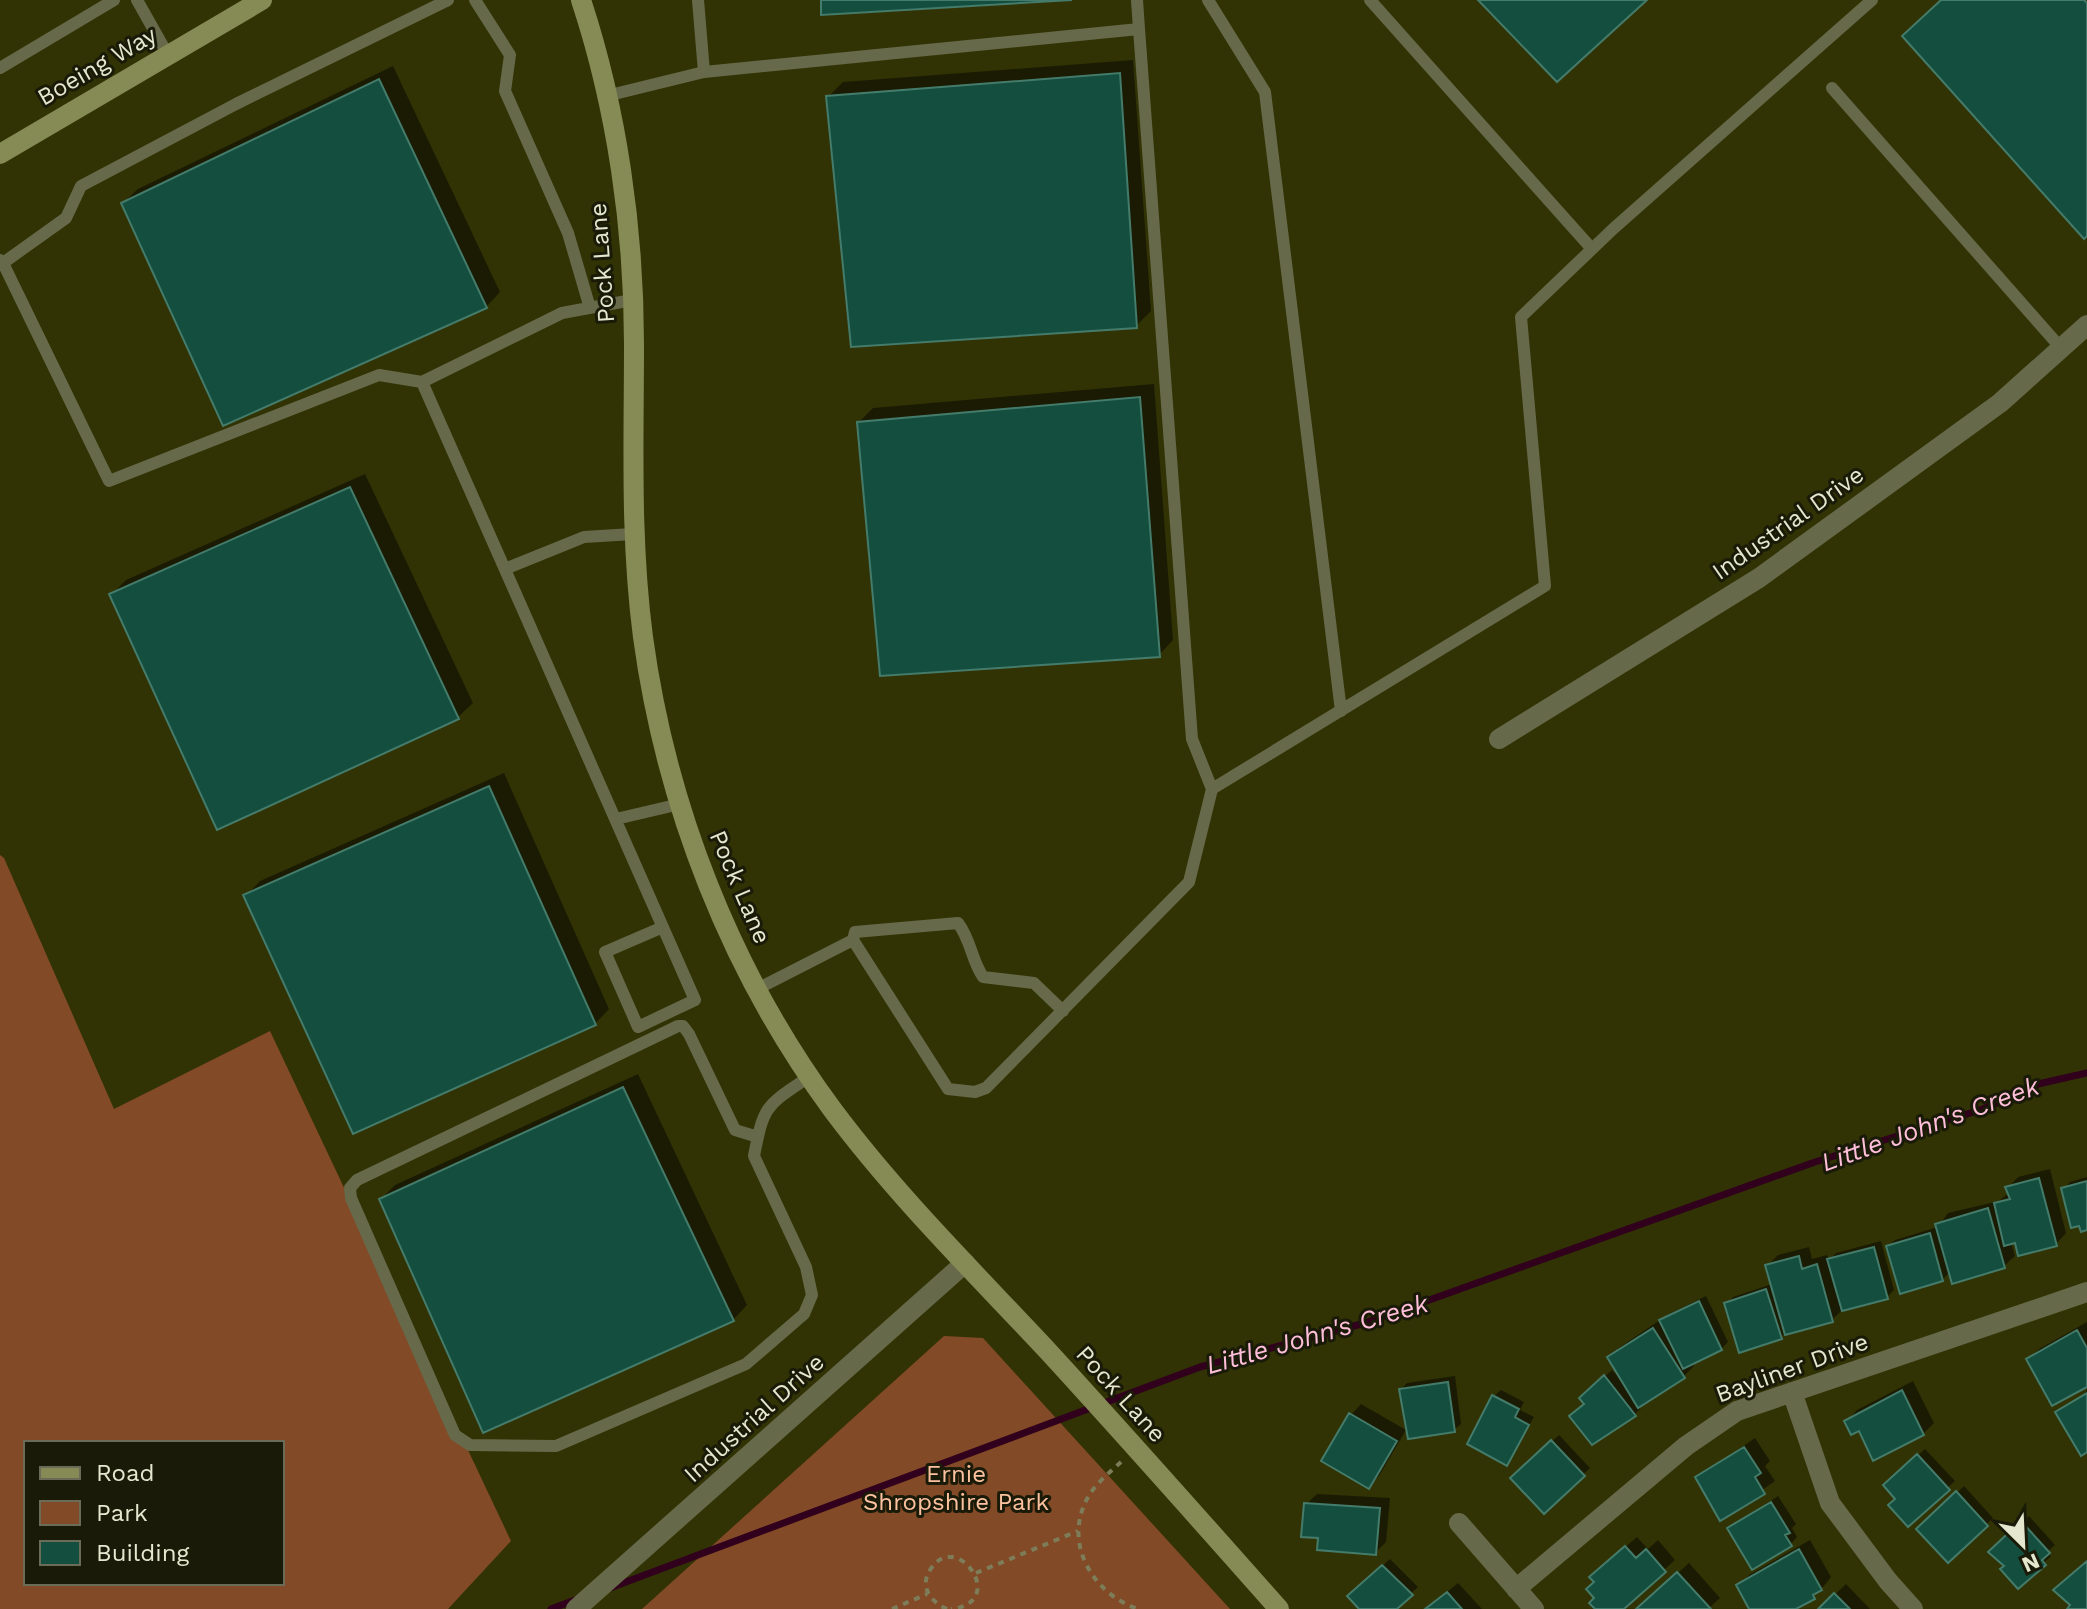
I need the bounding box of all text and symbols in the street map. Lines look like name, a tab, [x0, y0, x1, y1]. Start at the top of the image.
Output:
street label: Boeing Way	[32, 20, 162, 111]
street label: Pock Lane	[584, 202, 620, 324]
street label: Industrial Drive	[1707, 460, 1869, 586]
street label: Pock Lane	[704, 826, 776, 948]
water label: Little John's Creek	[1817, 1070, 2044, 1177]
water label: Little John's Creek	[1202, 1288, 1432, 1380]
street label: Bayliner Drive	[1712, 1327, 1872, 1409]
street label: Pock Lane	[1070, 1340, 1172, 1448]
street label: Industrial Drive	[678, 1348, 830, 1488]
legend	[24, 1441, 284, 1585]
text: Road	[96, 1459, 155, 1487]
park label: Ernie Shropshire Park	[863, 1460, 1049, 1516]
text: Park	[96, 1499, 148, 1527]
north arrow	[1983, 1505, 2063, 1585]
text: Building	[96, 1539, 189, 1567]
text: N	[2018, 1548, 2043, 1578]

